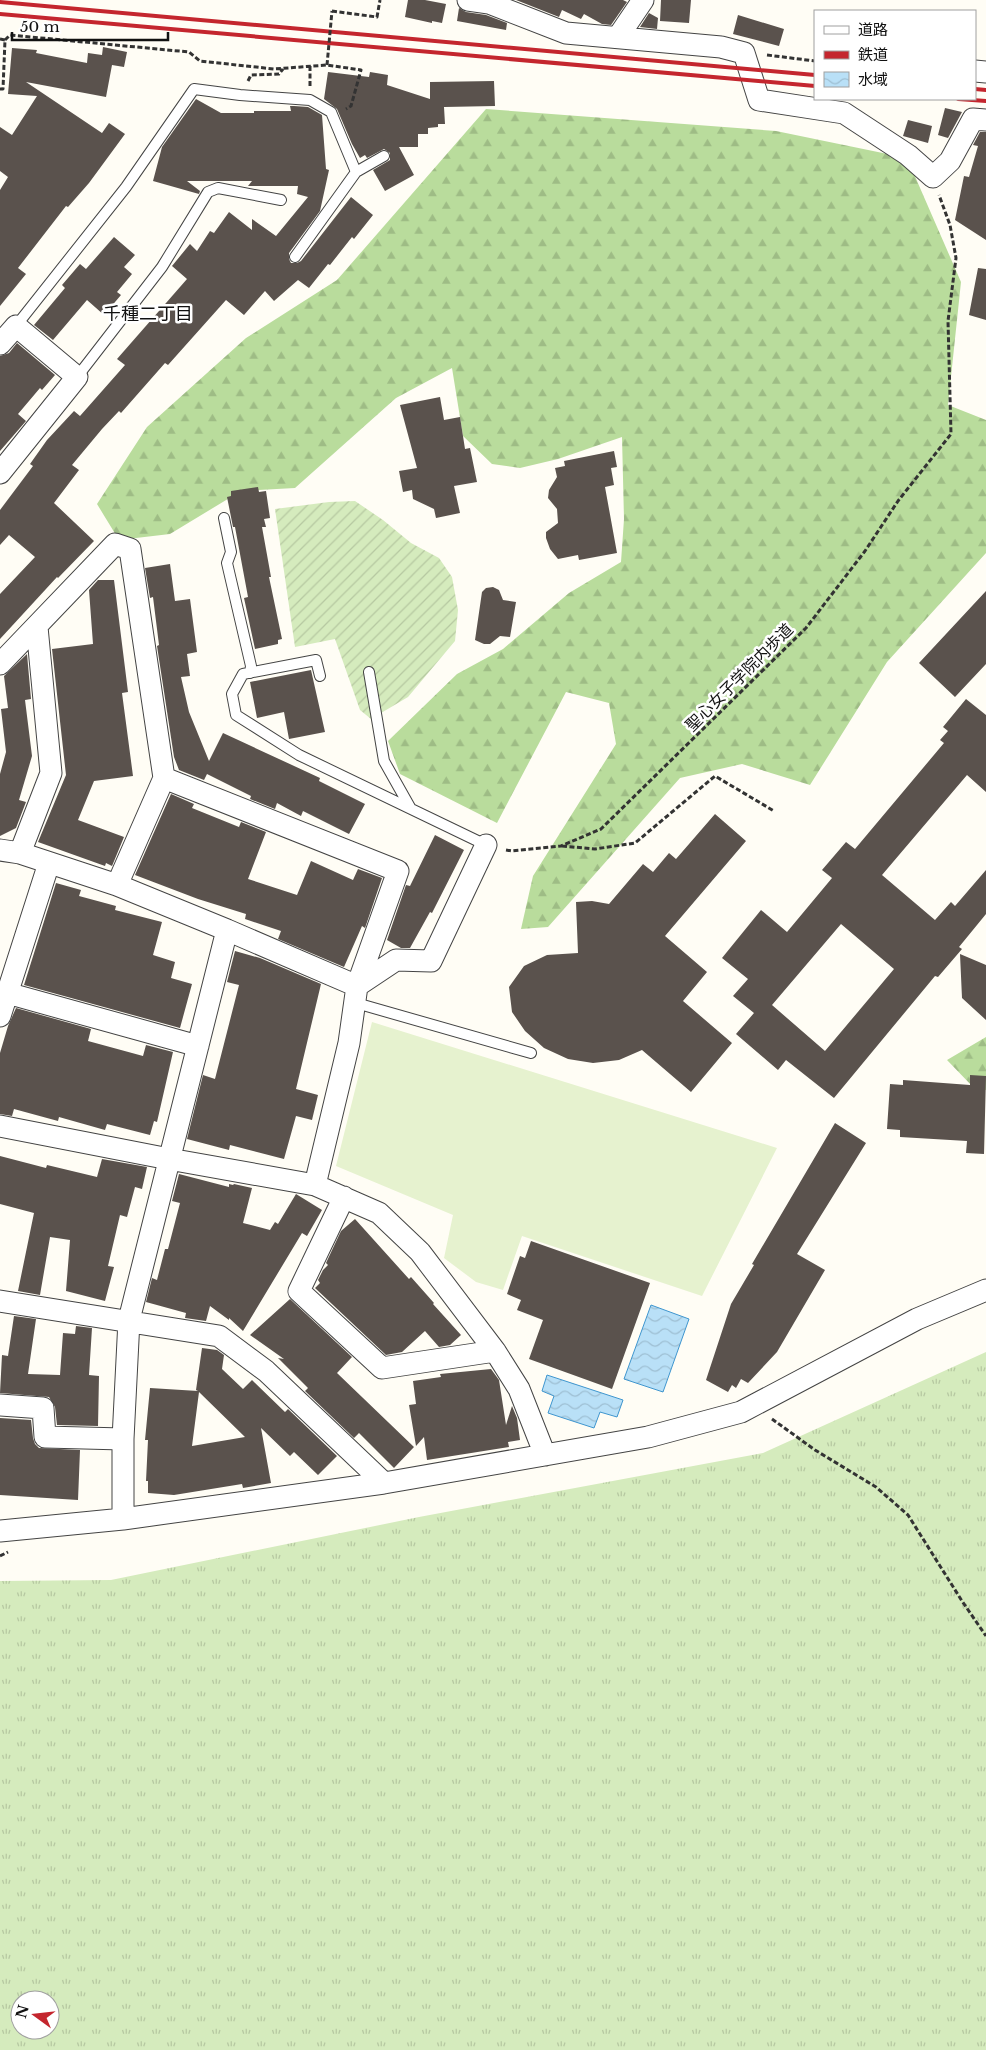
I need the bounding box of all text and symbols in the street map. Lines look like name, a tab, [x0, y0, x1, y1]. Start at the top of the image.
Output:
scale bar	[12, 10, 169, 42]
legend	[814, 10, 976, 100]
text: 50 m	[20, 17, 60, 36]
text: 道路	[858, 20, 888, 39]
text: 鉄道	[858, 45, 888, 64]
text: 水域	[858, 70, 888, 89]
district label: 千種二丁目	[103, 303, 193, 325]
street label: 聖心女子学院内歩道	[681, 619, 797, 735]
north arrow	[10, 1990, 60, 2040]
text: N	[12, 2003, 33, 2020]

